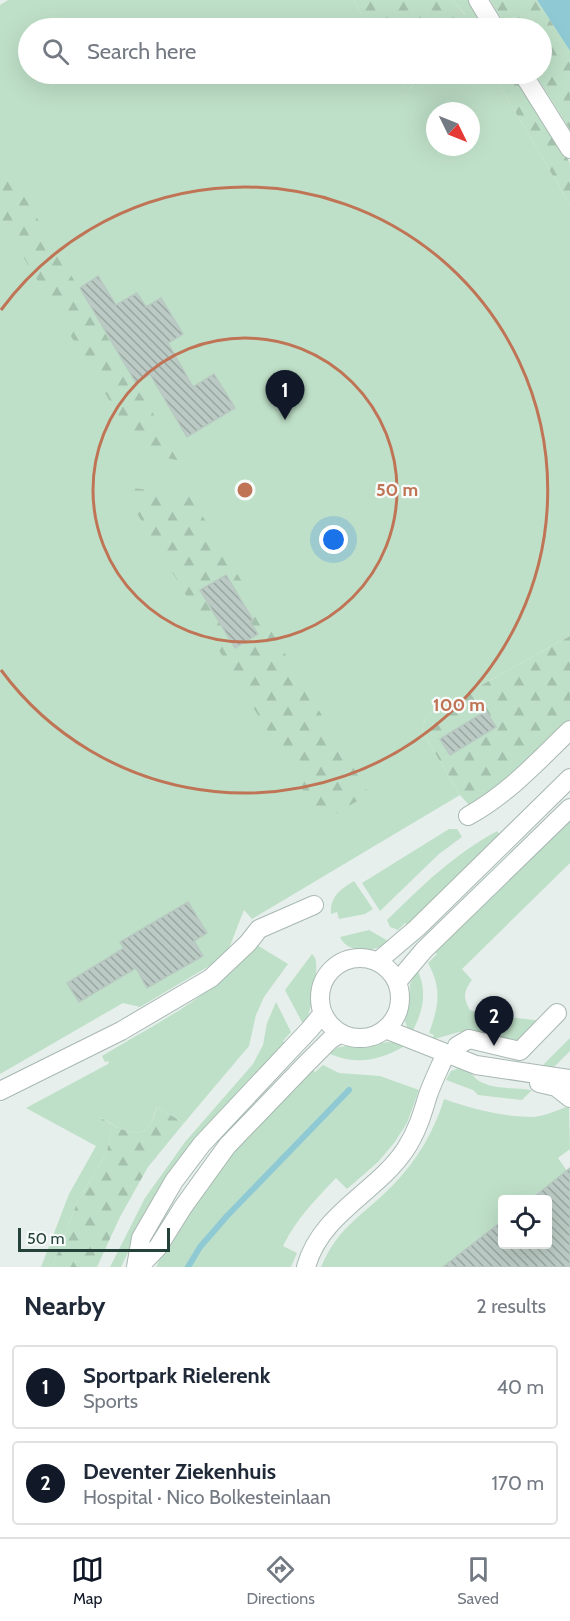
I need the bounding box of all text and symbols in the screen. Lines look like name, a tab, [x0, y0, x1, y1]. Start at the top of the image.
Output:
search box	[18, 18, 552, 84]
icon: search	[39, 35, 72, 68]
text: Search here	[87, 38, 196, 65]
north arrow	[426, 102, 480, 156]
pin: 1	[266, 370, 304, 420]
text: 50 m	[376, 479, 418, 501]
centre of rings	[235, 480, 255, 500]
your location	[319, 525, 348, 554]
text: 100 m	[433, 694, 485, 716]
pin: 2	[474, 996, 514, 1046]
map controls	[498, 1195, 552, 1249]
button: locate	[498, 1195, 552, 1249]
scale bar	[18, 1225, 170, 1252]
text: 50 m	[27, 1229, 64, 1248]
text: Nearby	[24, 1290, 105, 1322]
text: 2 results	[476, 1294, 546, 1318]
text: Sportpark Rielerenk	[83, 1362, 270, 1389]
text: 1	[42, 1375, 49, 1399]
text: 40 m	[496, 1375, 544, 1399]
text: Sports	[83, 1389, 138, 1413]
text: Deventer Ziekenhuis	[83, 1458, 276, 1485]
text: 2	[40, 1471, 51, 1495]
text: 170 m	[492, 1471, 544, 1495]
text: Hospital · Nico Bolkesteinlaan	[83, 1485, 331, 1509]
tab: Map	[71, 1553, 104, 1608]
tab: Directions	[247, 1553, 315, 1608]
tab: Saved	[457, 1553, 499, 1608]

